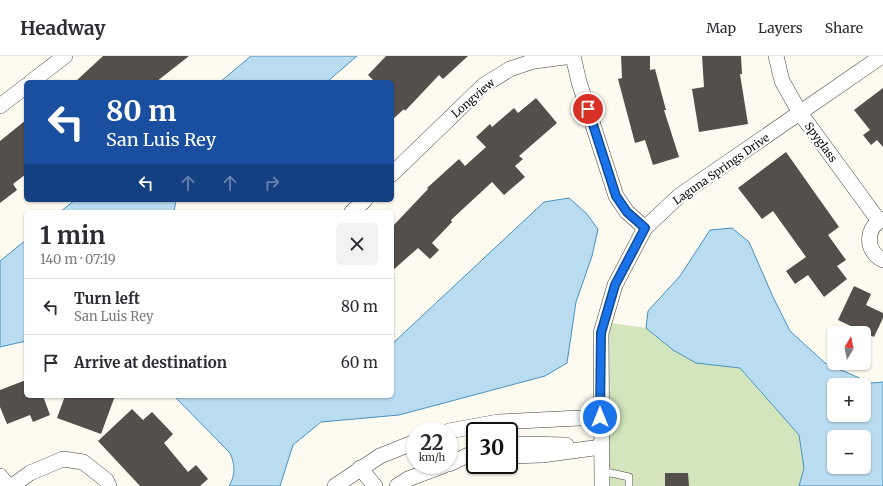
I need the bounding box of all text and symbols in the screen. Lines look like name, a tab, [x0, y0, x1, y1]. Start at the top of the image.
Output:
text: Headway	[20, 16, 106, 40]
text: Map	[706, 19, 736, 37]
text: Layers	[758, 19, 803, 37]
text: Share	[825, 19, 863, 37]
street label: Longview	[449, 75, 498, 120]
pin	[571, 92, 605, 126]
text: 80 m	[106, 93, 177, 129]
icon: left	[40, 96, 92, 148]
icon: arrive	[577, 98, 599, 120]
street label: Spyglass	[802, 119, 840, 165]
text: San Luis Rey	[106, 128, 216, 151]
street label: Laguna Springs Drive	[670, 130, 772, 208]
icon: left	[135, 172, 157, 194]
icon: ahead	[177, 172, 199, 194]
icon: ahead	[219, 172, 241, 194]
icon: right	[261, 172, 283, 194]
text: 1 min	[40, 220, 105, 251]
button: close	[336, 223, 378, 265]
text: 140 m · 07:19	[40, 251, 116, 268]
text: Turn left	[74, 289, 140, 308]
icon: left	[40, 296, 62, 318]
text: 80 m	[341, 297, 378, 316]
text: San Luis Rey	[74, 308, 154, 325]
north arrow	[827, 326, 871, 370]
map controls	[827, 326, 871, 474]
icon: arrive	[40, 352, 62, 374]
text: Arrive at destination	[74, 353, 227, 372]
text: 60 m	[341, 353, 378, 372]
button: +	[827, 378, 871, 422]
position arrow	[579, 396, 621, 438]
speed limit sign: 30	[466, 422, 518, 474]
text: 22	[420, 430, 444, 455]
button: −	[827, 430, 871, 474]
text: km/h	[419, 451, 445, 464]

